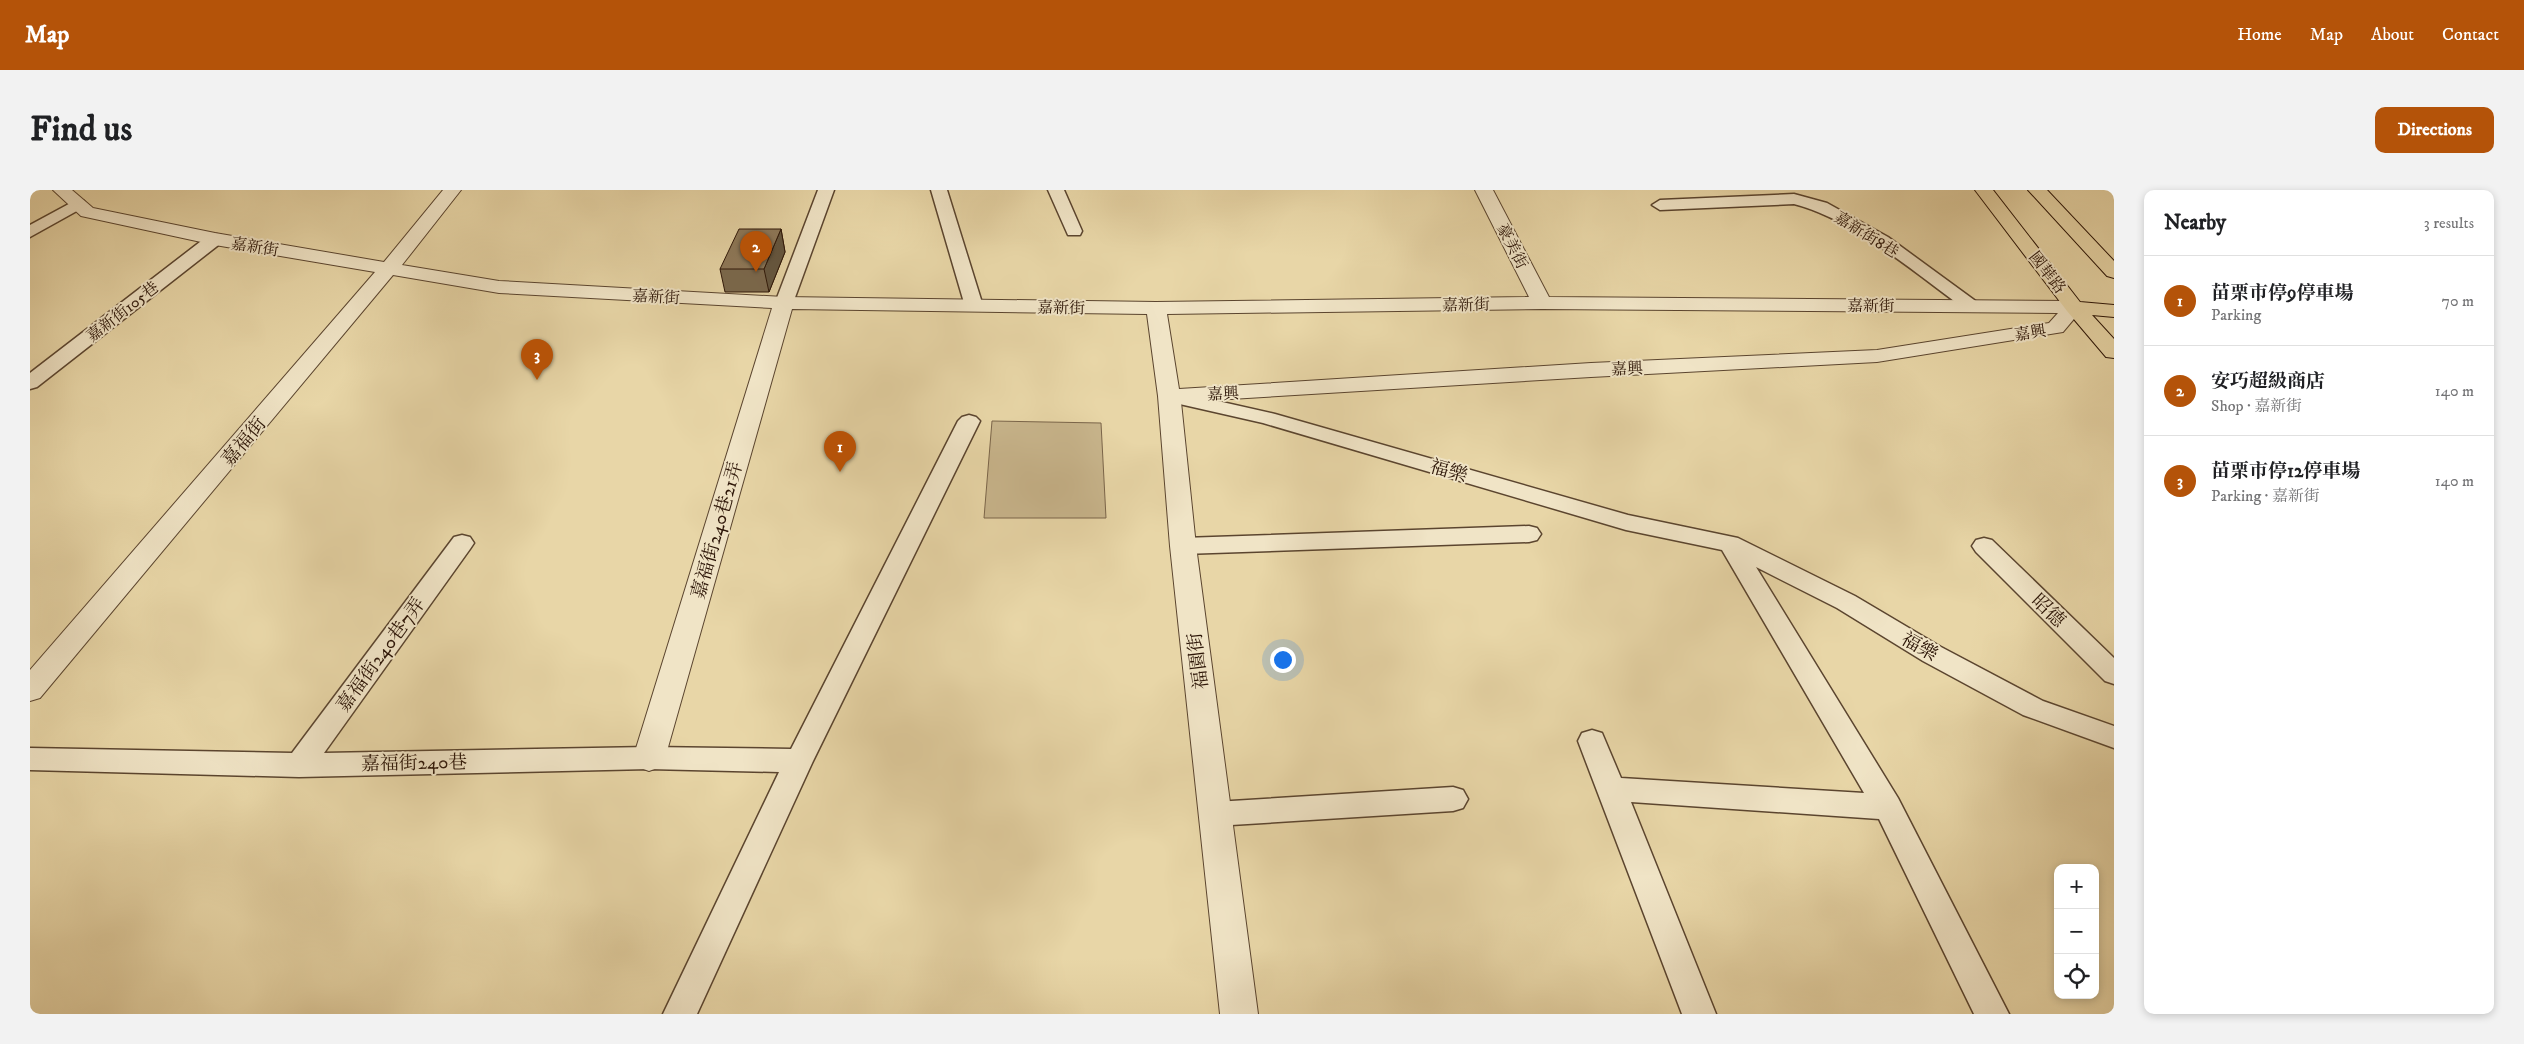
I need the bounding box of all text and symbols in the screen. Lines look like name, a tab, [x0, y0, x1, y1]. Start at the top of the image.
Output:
text: Map	[25, 20, 69, 50]
text: Home	[2237, 24, 2282, 46]
text: Map	[2310, 24, 2343, 46]
text: About	[2371, 24, 2414, 46]
text: Contact	[2442, 24, 2499, 46]
button: Directions	[2375, 107, 2494, 153]
text: Find us	[30, 108, 132, 152]
street label: 嘉新街8巷	[1831, 207, 1902, 262]
text: Nearby	[2164, 210, 2226, 236]
text: 3 results	[2424, 213, 2474, 233]
street label: 豪美街	[1492, 221, 1532, 272]
pin: 2	[740, 231, 772, 272]
street label: 嘉新街	[230, 233, 280, 261]
street label: 國華路	[2025, 248, 2070, 298]
street label: 嘉新街105巷	[82, 277, 163, 346]
text: 苗栗市停9停車場	[2211, 282, 2353, 305]
street label: 嘉新街	[631, 286, 680, 308]
text: 1	[2177, 291, 2183, 311]
text: 70 m	[2442, 291, 2474, 311]
street label: 嘉新街	[1442, 295, 1490, 315]
street label: 嘉新街	[1847, 296, 1895, 316]
street label: 嘉新街	[1037, 298, 1085, 318]
text: Parking	[2211, 305, 2261, 325]
street label: 嘉興	[2013, 321, 2048, 345]
pin: 3	[521, 339, 553, 380]
street label: 嘉興	[1611, 358, 1644, 380]
text: 安巧超級商店	[2211, 370, 2325, 393]
text: 2	[2176, 381, 2184, 401]
text: 140 m	[2435, 381, 2474, 401]
street label: 嘉興	[1207, 383, 1240, 405]
text: Shop · 嘉新街	[2211, 396, 2302, 416]
street label: 嘉福街	[217, 413, 271, 471]
pin: 1	[824, 431, 856, 472]
street label: 福樂	[1427, 455, 1470, 488]
street label: 嘉福街240巷21弄	[687, 459, 748, 602]
text: 苗栗市停12停車場	[2211, 460, 2360, 483]
text: 3	[2177, 471, 2183, 491]
text: 140 m	[2435, 471, 2474, 491]
text: Parking · 嘉新街	[2211, 486, 2320, 506]
street label: 昭德	[2026, 590, 2070, 633]
street label: 嘉福街240巷7弄	[332, 593, 430, 716]
street label: 福樂	[1897, 628, 1941, 667]
street label: 福園街	[1184, 631, 1213, 691]
your location	[1270, 647, 1296, 673]
street label: 嘉福街240巷	[361, 751, 467, 776]
map controls	[2054, 864, 2099, 999]
button: +	[2054, 864, 2099, 909]
button: −	[2054, 909, 2099, 954]
button: locate	[2054, 954, 2099, 999]

